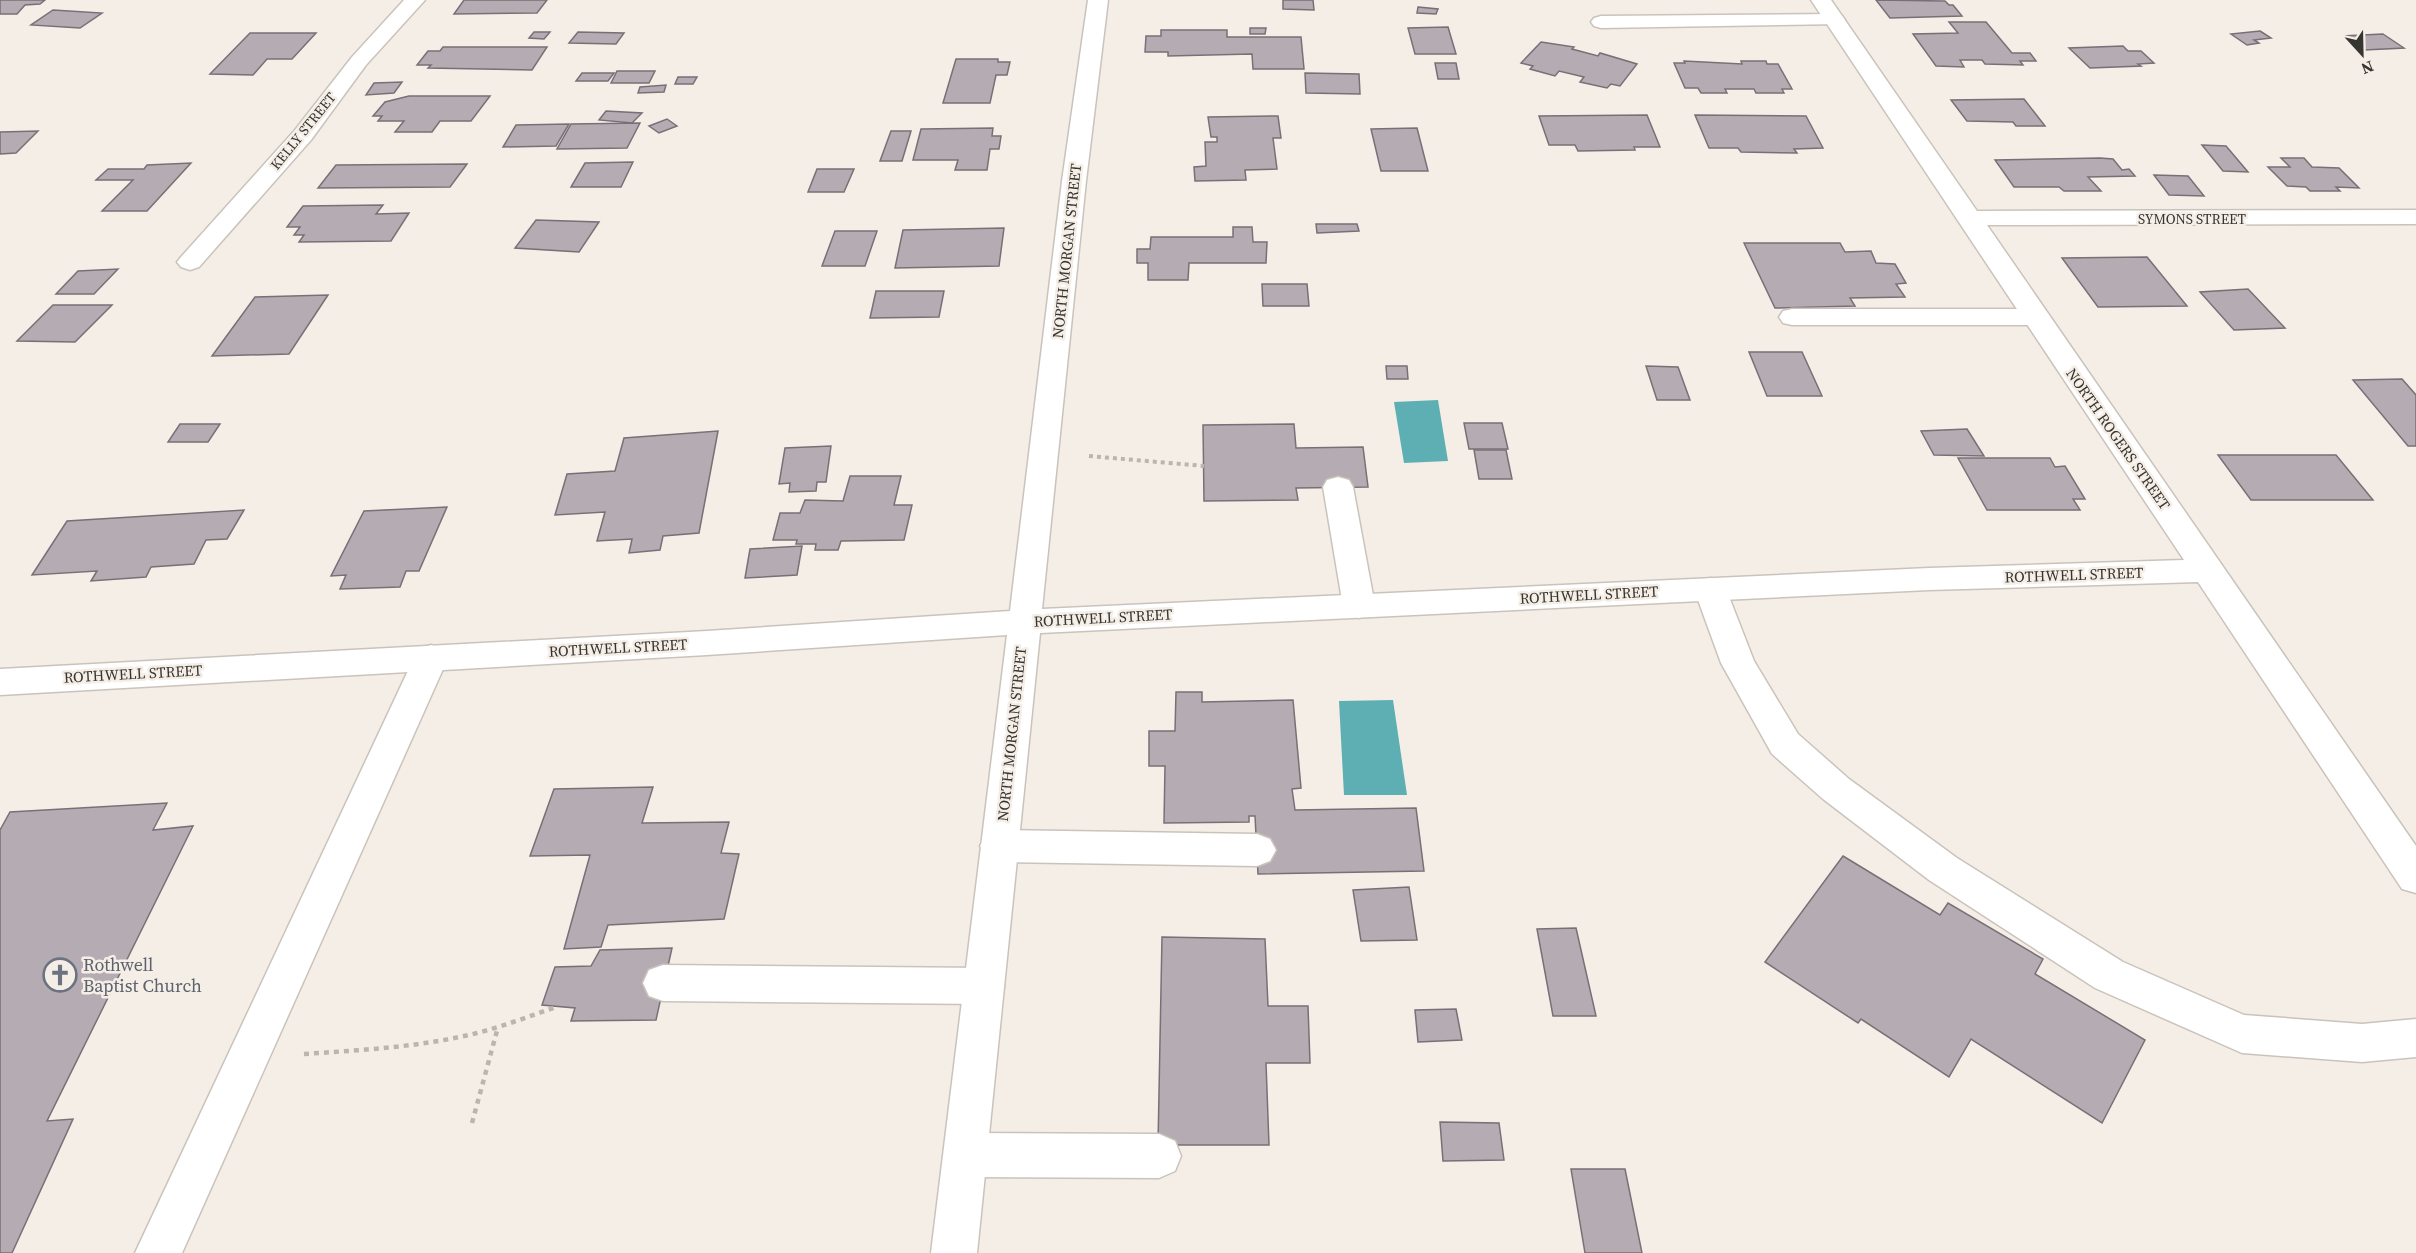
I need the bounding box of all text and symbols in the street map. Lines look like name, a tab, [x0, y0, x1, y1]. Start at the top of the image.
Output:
north arrow	[2332, 24, 2392, 84]
text: N	[2358, 56, 2377, 80]
street label: KELLY STREET	[266, 88, 341, 174]
street label: NORTH MORGAN STREET	[1047, 163, 1086, 339]
street label: SYMONS STREET	[2138, 209, 2247, 229]
street label: NORTH ROGERS STREET	[2062, 364, 2175, 514]
street label: ROTHWELL STREET	[2004, 562, 2144, 587]
street label: ROTHWELL STREET	[1519, 580, 1659, 609]
street label: ROTHWELL STREET	[1033, 603, 1173, 632]
street label: ROTHWELL STREET	[548, 633, 688, 662]
street label: NORTH MORGAN STREET	[992, 646, 1031, 822]
street label: ROTHWELL STREET	[63, 659, 203, 688]
place label: Rothwell Baptist Church	[83, 952, 202, 998]
church icon: Rothwell Baptist Church	[42, 957, 78, 993]

